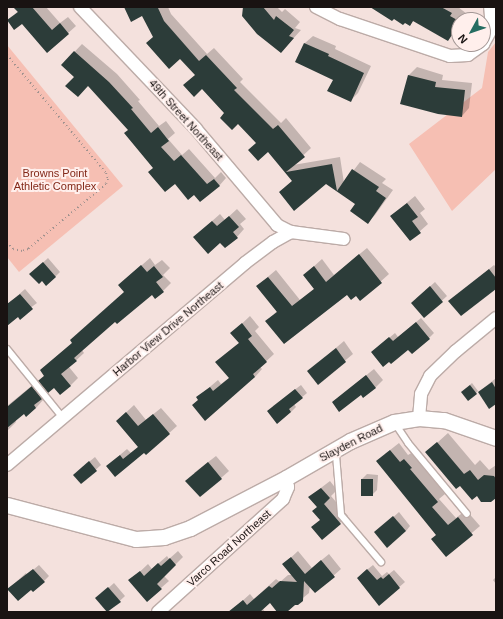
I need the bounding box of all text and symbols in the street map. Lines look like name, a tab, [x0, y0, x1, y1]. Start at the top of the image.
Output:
north arrow	[451, 12, 491, 52]
text: N	[455, 32, 470, 46]
street label: 49th Street Northeast	[146, 77, 226, 163]
park label: Browns Point Athletic Complex	[14, 167, 96, 193]
street label: Harbor View Drive Northeast	[110, 279, 226, 379]
street label: Slayden Road	[317, 421, 385, 465]
street label: Varco Road Northeast	[184, 507, 274, 589]

